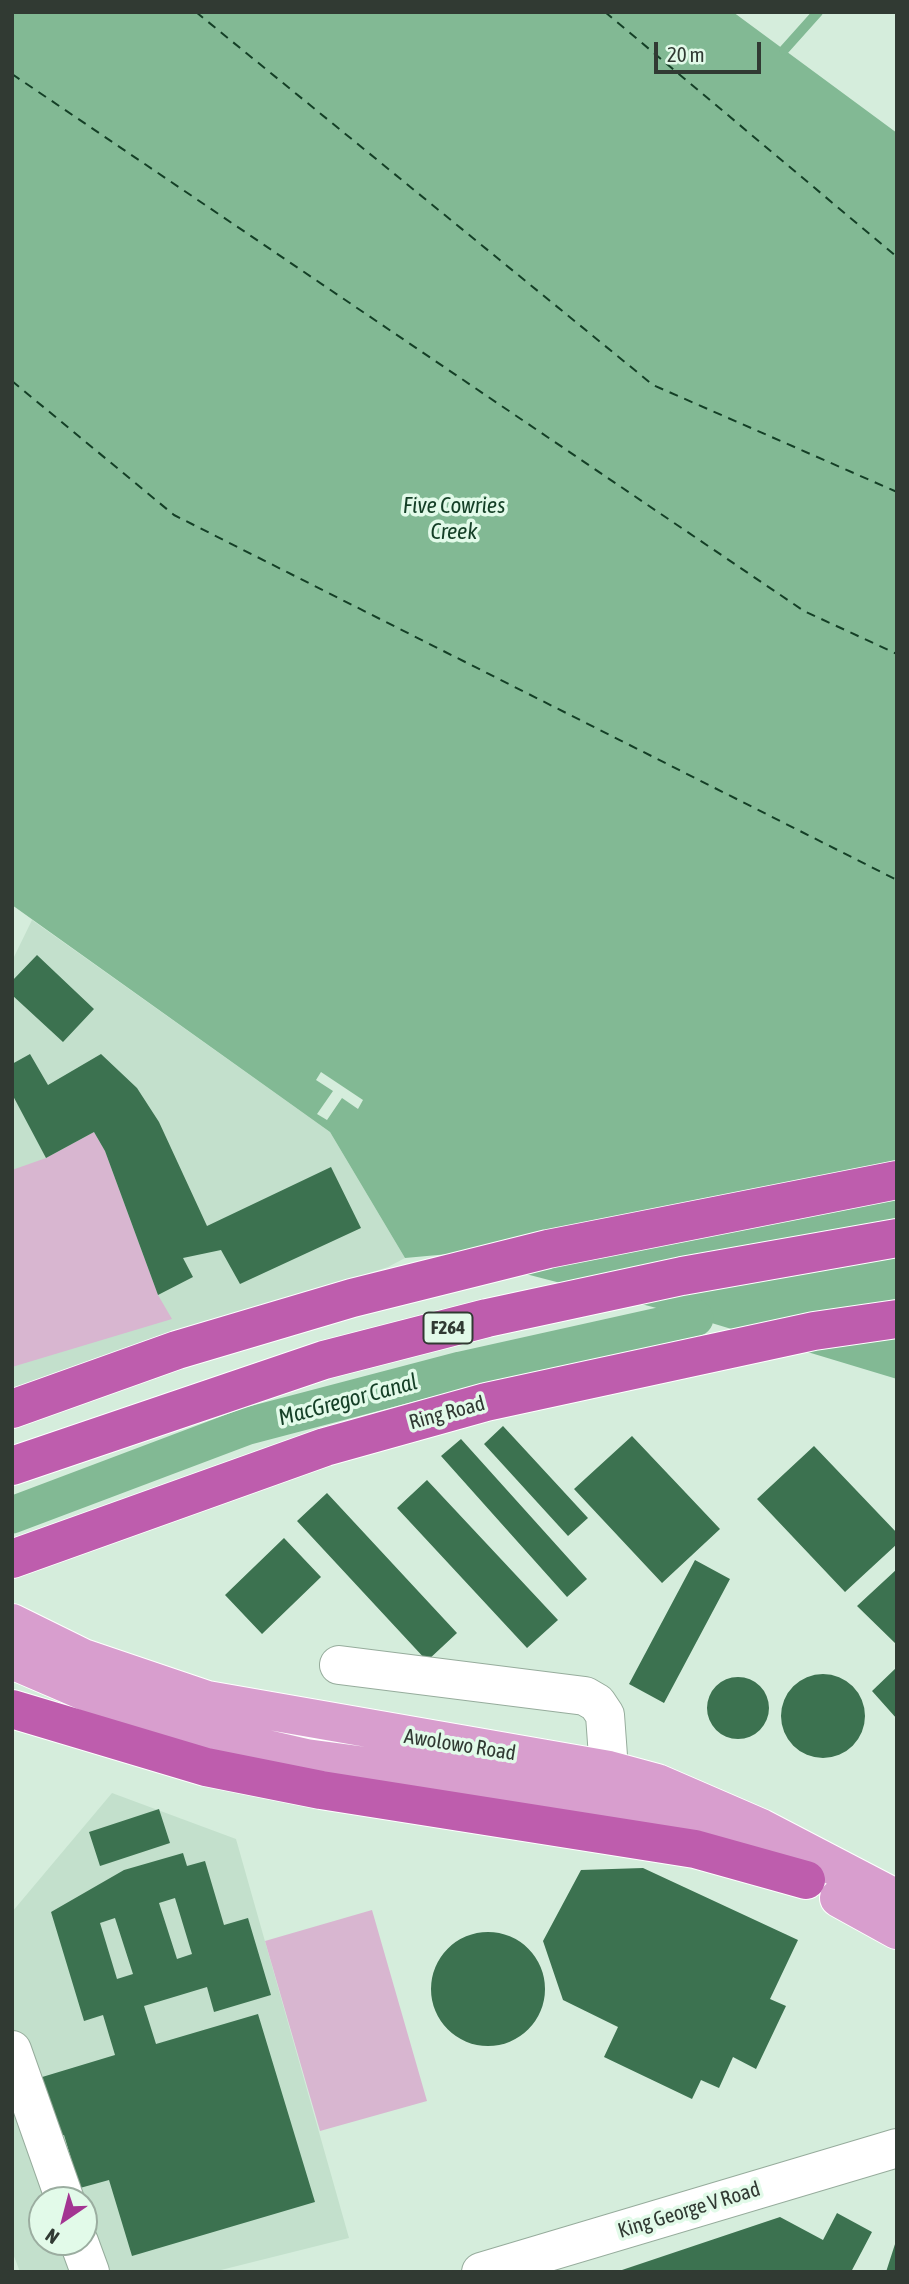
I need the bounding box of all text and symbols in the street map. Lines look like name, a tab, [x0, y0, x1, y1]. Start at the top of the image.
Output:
scale bar	[657, 28, 764, 72]
text: 20 m	[667, 42, 705, 66]
water label: Five Cowries Creek	[403, 492, 505, 546]
road number: F264	[424, 1312, 472, 1344]
water label: MacGregor Canal	[275, 1368, 421, 1432]
street label: Ring Road	[406, 1391, 488, 1435]
street label: Awolowo Road	[402, 1724, 518, 1766]
street label: King George V Road	[615, 2176, 763, 2244]
north arrow	[28, 2186, 98, 2256]
text: N	[41, 2224, 63, 2249]

